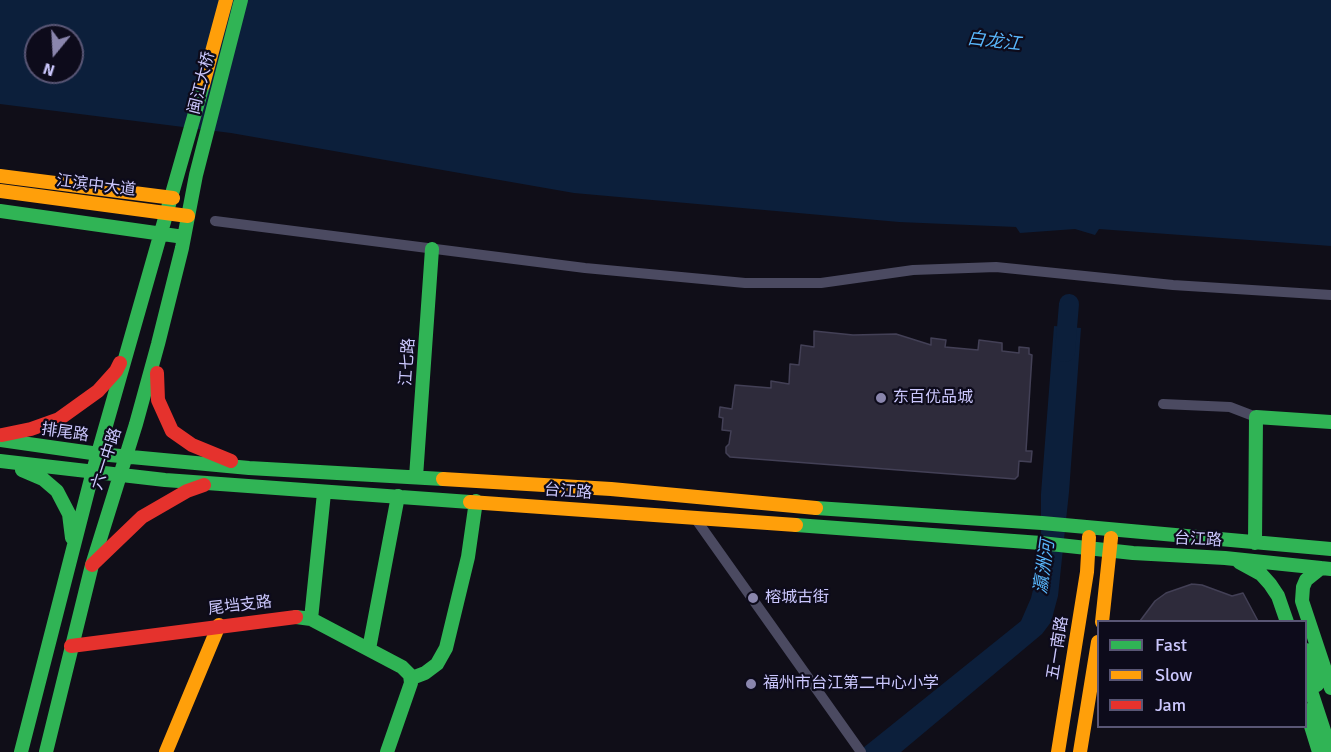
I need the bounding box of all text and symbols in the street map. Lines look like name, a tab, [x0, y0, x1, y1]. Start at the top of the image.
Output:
north arrow	[24, 24, 84, 84]
water label: 白龙江	[966, 28, 1022, 56]
street label: 闽江大桥	[185, 50, 219, 116]
text: N	[41, 58, 57, 80]
street label: 江滨中大道	[55, 172, 137, 200]
street label: 江七路	[397, 337, 419, 387]
place label: 东百优品城	[893, 388, 973, 408]
marker: 东百优品城	[874, 391, 888, 405]
street label: 排尾路	[40, 420, 90, 446]
street label: 六一中路	[88, 426, 126, 492]
street label: 台江路	[543, 481, 593, 503]
street label: 台江路	[1174, 529, 1222, 551]
water label: 瀛洲河	[1031, 539, 1059, 595]
place label: 榕城古街	[765, 588, 829, 608]
marker: 榕城古街	[746, 591, 760, 605]
street label: 尾垱支路	[207, 593, 273, 619]
street label: 五一南路	[1044, 615, 1072, 681]
legend	[1097, 620, 1307, 728]
text: Fast	[1155, 634, 1187, 656]
text: Slow	[1155, 664, 1192, 686]
place label: 福州市台江第二中心小学	[763, 674, 939, 694]
marker: 福州市台江第二中心小学	[744, 677, 758, 691]
text: Jam	[1155, 694, 1186, 716]

